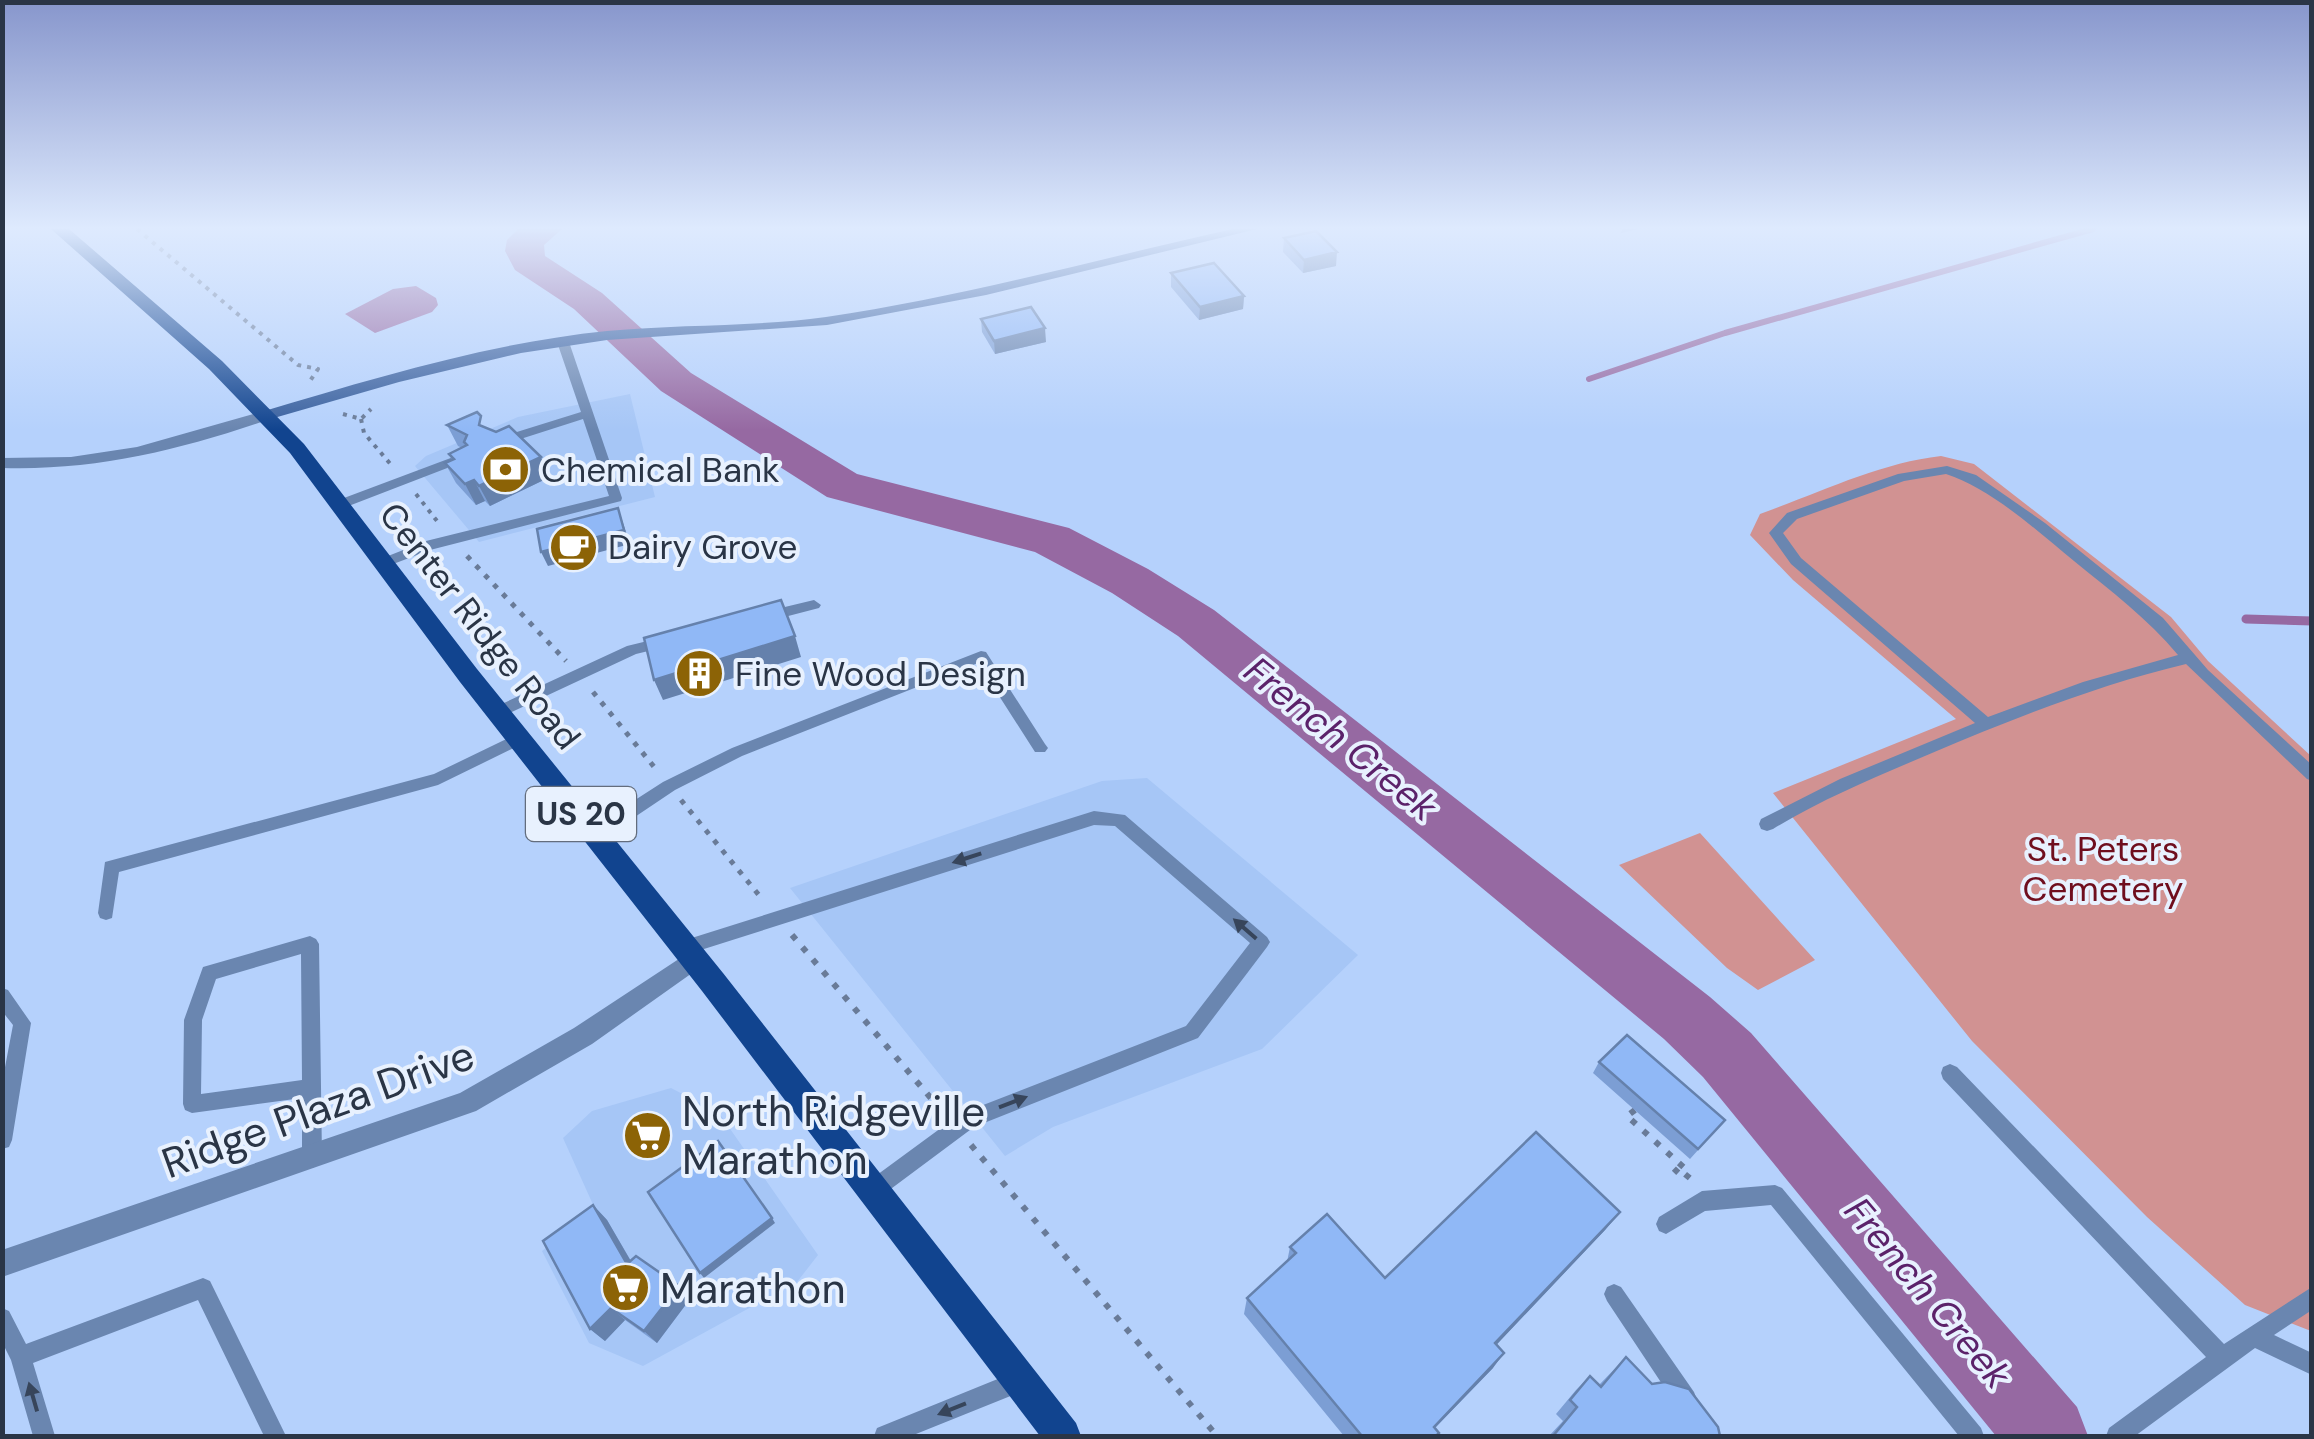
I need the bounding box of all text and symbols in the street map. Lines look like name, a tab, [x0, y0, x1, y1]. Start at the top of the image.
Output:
bank icon: Chemical Bank	[480, 444, 532, 496]
place label: Chemical Bank	[541, 447, 780, 493]
street label: Center Ridge Road	[369, 493, 591, 759]
cafe icon: Dairy Grove	[547, 521, 599, 573]
place label: Dairy Grove	[608, 524, 797, 570]
water label: French Creek	[1234, 646, 1449, 833]
building icon: Fine Wood Design	[674, 648, 726, 700]
place label: Fine Wood Design	[735, 651, 1026, 697]
road number: US 20	[526, 787, 636, 841]
park label: St. Peters Cemetery	[2023, 826, 2183, 912]
one-way arrow	[951, 851, 982, 866]
one-way arrow	[1233, 918, 1258, 940]
street label: Ridge Plaza Drive	[154, 1027, 482, 1191]
place label: North Ridgeville Marathon	[682, 1084, 985, 1187]
one-way arrow	[999, 1093, 1029, 1109]
supermarket icon: North Ridgeville Marathon	[621, 1109, 673, 1161]
water label: French Creek	[1833, 1187, 2023, 1400]
place label: Marathon	[660, 1261, 846, 1316]
supermarket icon: Marathon	[599, 1262, 651, 1314]
one-way arrow	[25, 1381, 40, 1412]
one-way arrow	[937, 1401, 967, 1417]

